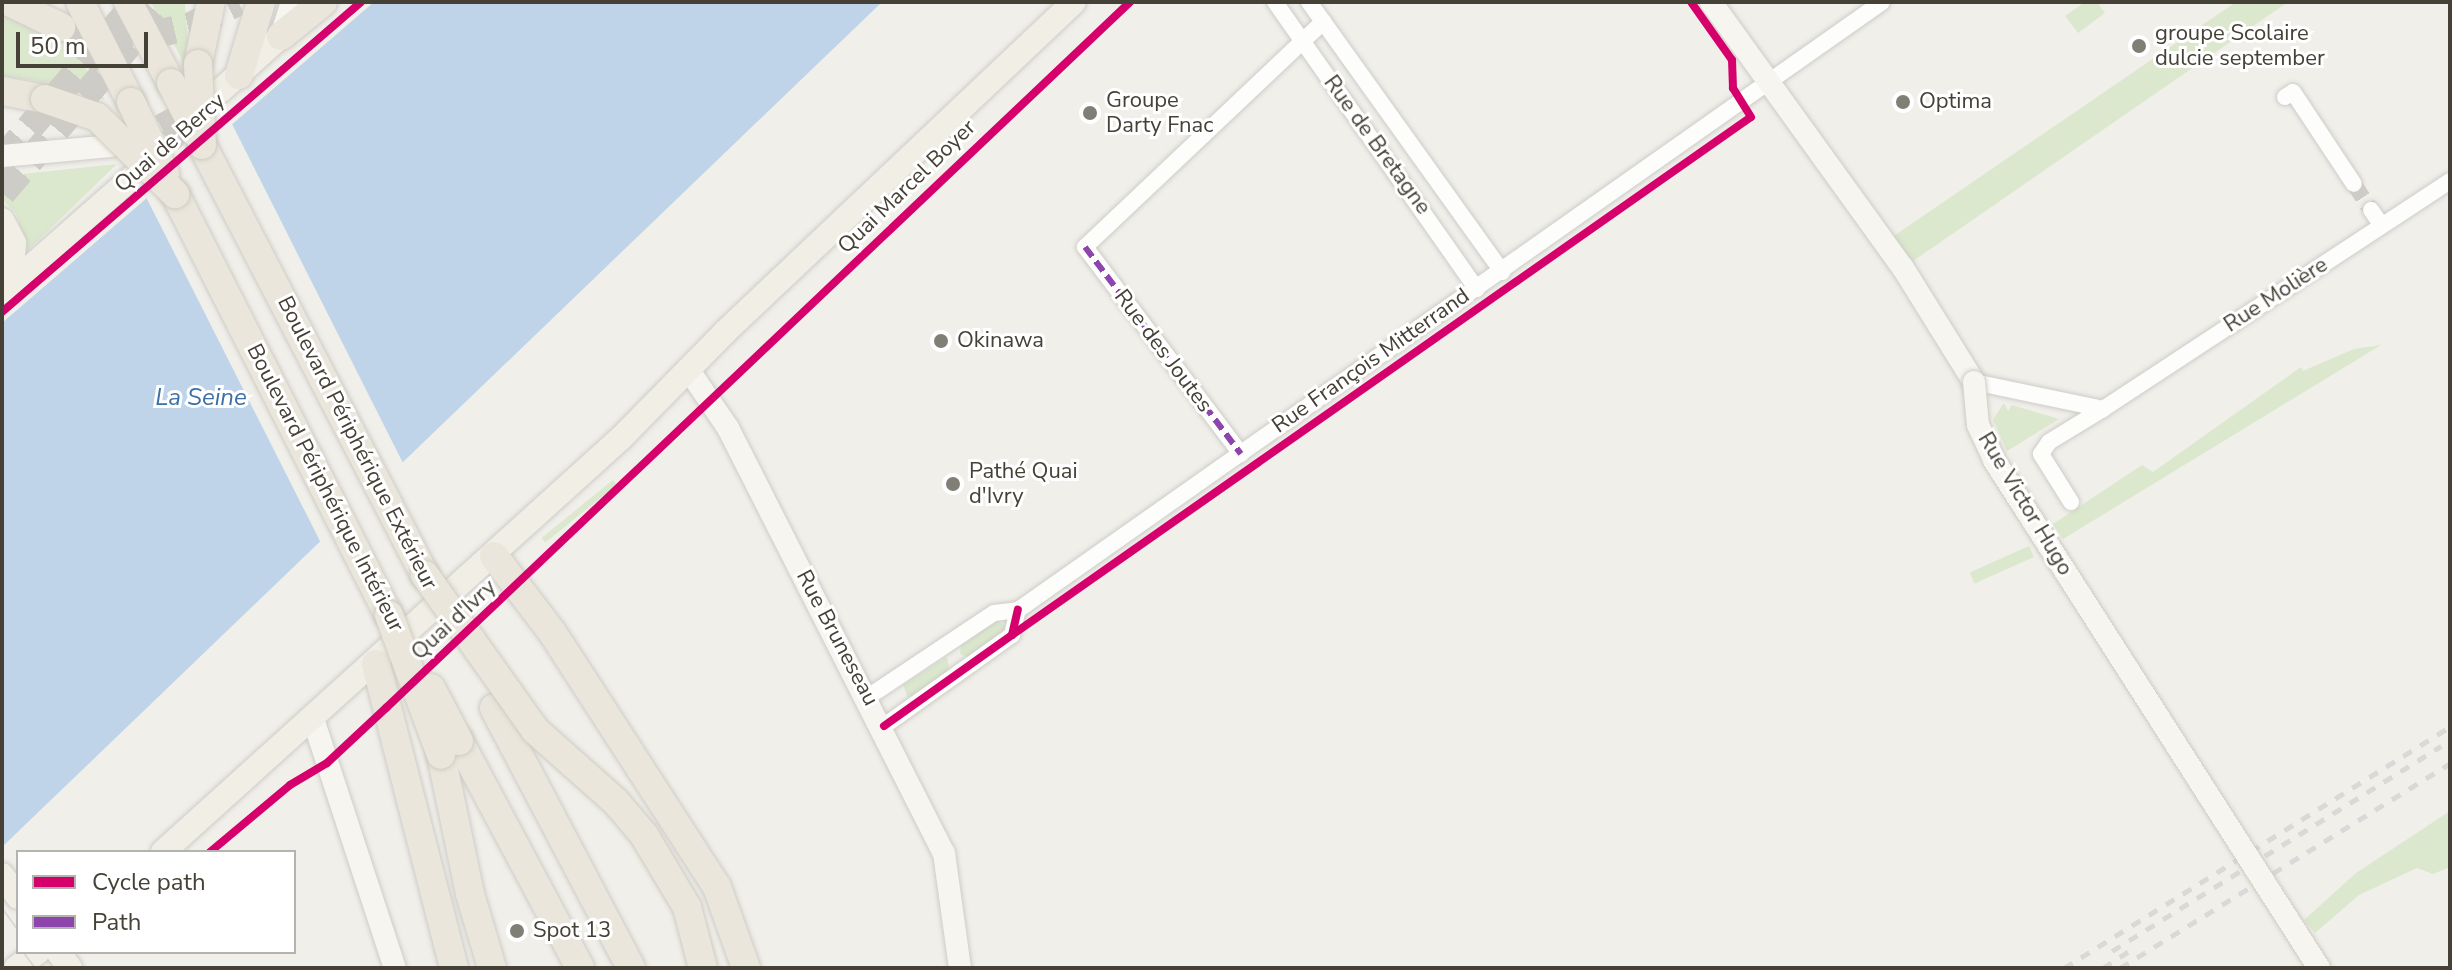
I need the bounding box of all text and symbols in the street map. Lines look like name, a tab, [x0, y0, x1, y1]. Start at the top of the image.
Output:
scale bar	[20, 16, 152, 66]
place label: groupe Scolaire dulcie september	[2155, 20, 2325, 72]
text: 50 m	[30, 30, 86, 62]
marker: groupe Scolaire dulcie september	[2130, 37, 2148, 55]
street label: Rue de Bretagne	[1318, 70, 1436, 220]
place label: Groupe Darty Fnac	[1106, 87, 1213, 138]
street label: Quai de Bercy	[109, 88, 231, 198]
place label: Optima	[1919, 89, 1992, 115]
marker: Optima	[1894, 93, 1912, 111]
marker: Groupe Darty Fnac	[1081, 104, 1099, 122]
street label: Quai Marcel Boyer	[833, 115, 981, 259]
street label: Rue Molière	[2219, 252, 2333, 338]
street label: Rue François Mitterrand	[1267, 283, 1475, 439]
street label: Rue des Joutes	[1108, 284, 1218, 418]
street label: Boulevard Périphérique Extérieur	[271, 292, 443, 594]
place label: Okinawa	[957, 328, 1044, 354]
marker: Okinawa	[932, 332, 950, 350]
street label: Boulevard Périphérique Intérieur	[241, 340, 409, 636]
water label: La Seine	[155, 384, 247, 412]
street label: Rue Victor Hugo	[1972, 428, 2078, 580]
place label: Pathé Quai d'Ivry	[969, 458, 1078, 510]
marker: Pathé Quai d'Ivry	[944, 475, 962, 493]
street label: Rue Bruneseau	[790, 566, 884, 710]
street label: Quai d'Ivry	[406, 574, 502, 666]
legend	[16, 850, 296, 954]
text: Cycle path	[92, 866, 206, 898]
text: Path	[92, 906, 141, 938]
place label: Spot 13	[533, 918, 611, 944]
marker: Spot 13	[508, 922, 526, 940]

